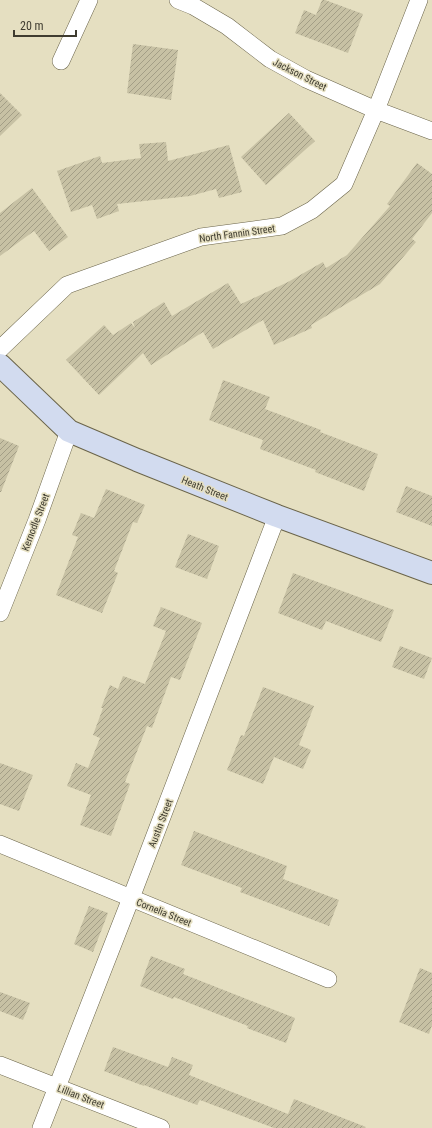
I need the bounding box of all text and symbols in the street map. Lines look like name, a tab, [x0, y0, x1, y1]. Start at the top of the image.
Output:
scale bar	[14, 12, 76, 38]
text: 20 m	[20, 19, 44, 33]
street label: Jackson Street	[271, 56, 329, 93]
street label: North Fannin Street	[198, 223, 276, 244]
street label: Heath Street	[180, 474, 230, 503]
street label: Kernodle Street	[19, 492, 51, 552]
street label: Austin Street	[146, 797, 175, 849]
street label: Cornelia Street	[135, 896, 193, 929]
street label: Lillian Street	[56, 1082, 106, 1110]

